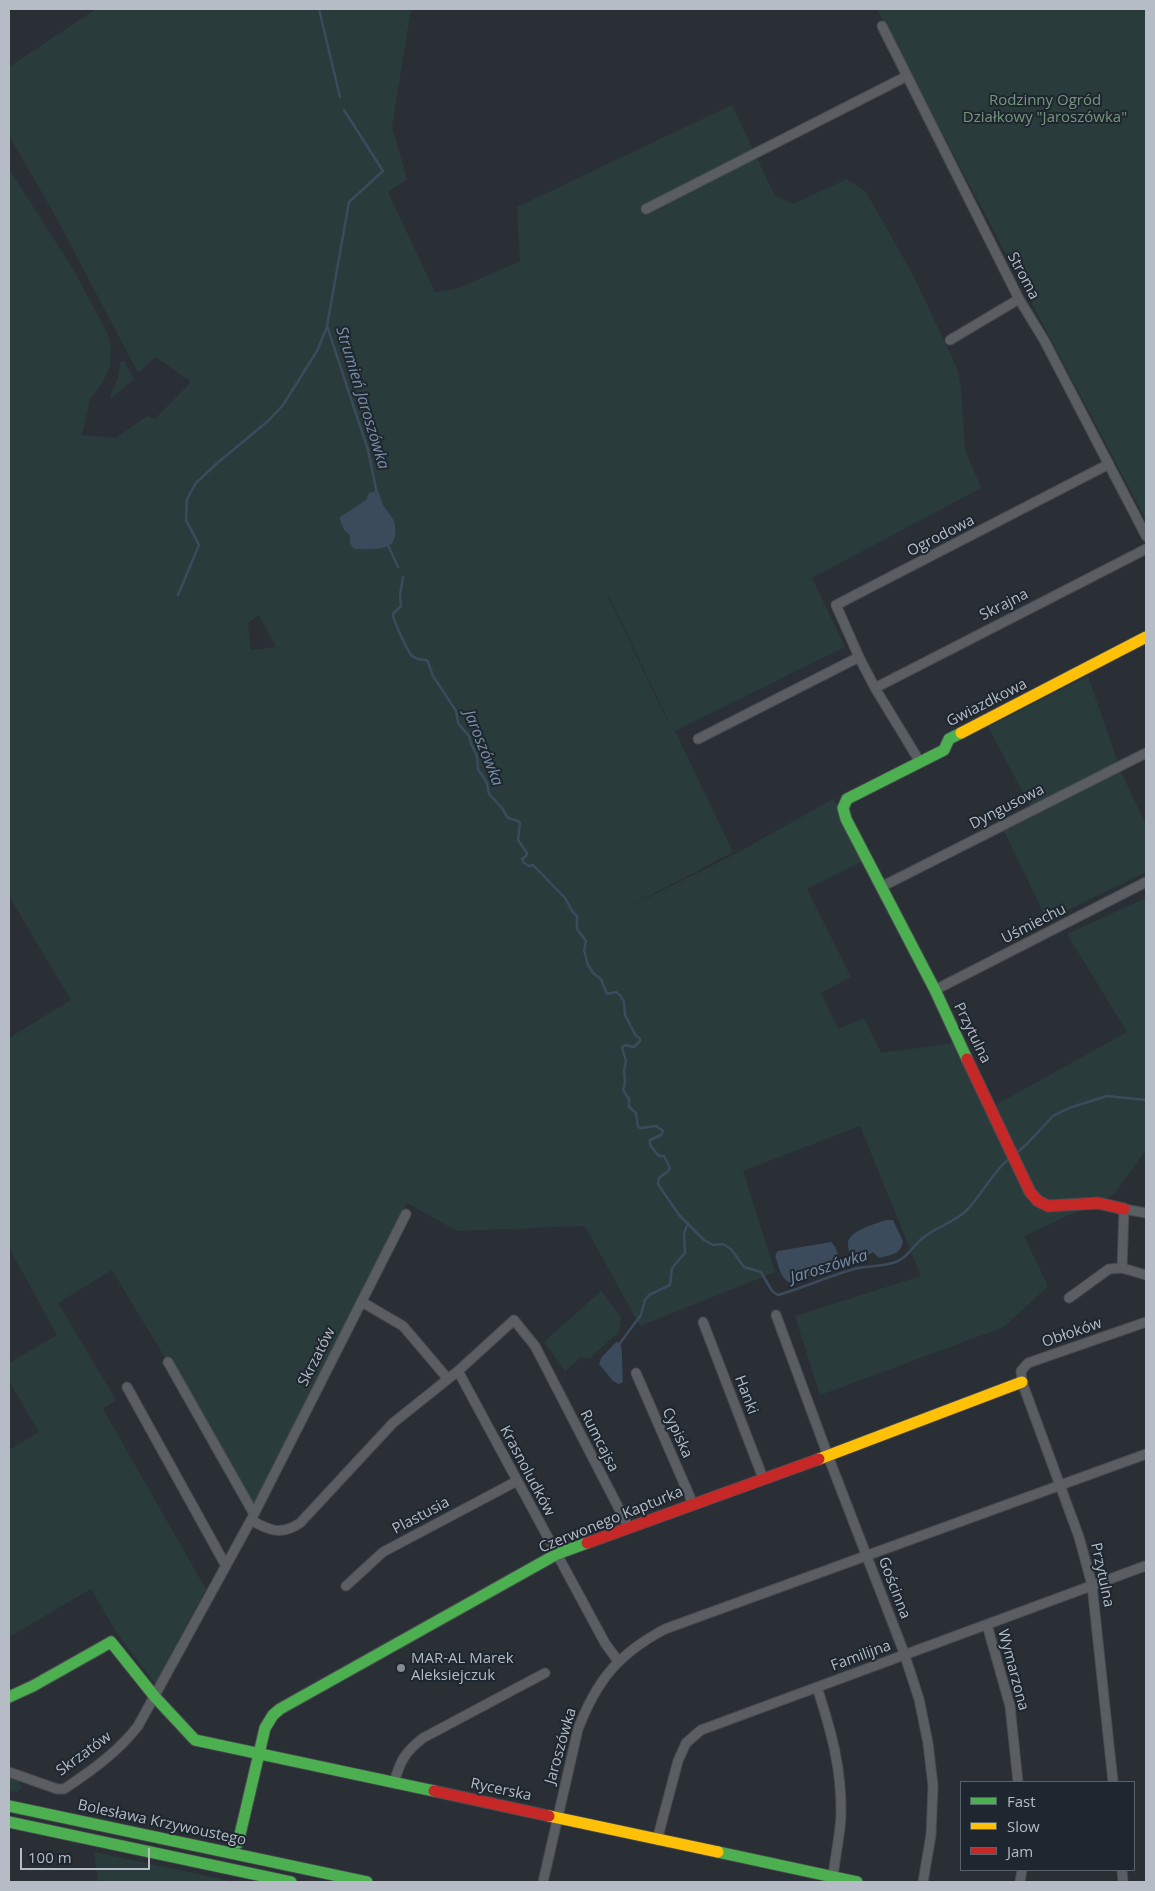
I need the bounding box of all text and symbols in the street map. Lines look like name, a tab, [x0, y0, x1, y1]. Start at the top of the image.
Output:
park label: Rodzinny Ogród Działkowy "Jaroszówka"	[963, 92, 1127, 127]
street label: Stroma	[1003, 249, 1043, 303]
water label: Strumień Jaroszówka	[331, 324, 393, 472]
street label: Ogrodowa	[904, 511, 978, 561]
street label: Skrajna	[977, 585, 1031, 625]
street label: Gwiazdkowa	[944, 675, 1030, 731]
water label: Jaroszówka	[459, 707, 507, 789]
street label: Dyngusowa	[967, 781, 1047, 833]
street label: Uśmiechu	[999, 900, 1069, 948]
street label: Przytulna	[950, 1000, 994, 1066]
water label: Jaroszówka	[788, 1246, 870, 1288]
street label: Obłoków	[1040, 1314, 1104, 1352]
street label: Skrzatów	[295, 1325, 339, 1389]
street label: Hanki	[730, 1373, 762, 1417]
street label: Cypiska	[658, 1405, 696, 1461]
street label: Rumcajsa	[576, 1407, 622, 1475]
street label: Krasnoludków	[496, 1423, 558, 1519]
street label: Czerwonego Kapturka	[536, 1483, 686, 1557]
street label: Plastusia	[389, 1493, 453, 1539]
street label: Przytulna	[1086, 1541, 1118, 1609]
street label: Gościnna	[874, 1555, 914, 1621]
street label: Wymarzona	[994, 1627, 1032, 1713]
street label: Familijna	[828, 1637, 894, 1675]
place label: MAR-AL Marek Aleksiejczuk	[411, 1650, 514, 1685]
marker: MAR-AL Marek Aleksiejczuk	[395, 1662, 407, 1674]
street label: Jaroszówka	[542, 1706, 580, 1786]
street label: Skrzatów	[53, 1728, 115, 1780]
street label: Rycerska	[469, 1775, 533, 1805]
legend	[960, 1781, 1135, 1871]
text: Fast	[1007, 1791, 1036, 1811]
street label: Bolesława Krzywoustego	[76, 1796, 248, 1850]
text: Slow	[1007, 1816, 1040, 1836]
scale bar	[22, 1838, 152, 1870]
text: Jam	[1007, 1841, 1033, 1861]
text: 100 m	[28, 1847, 72, 1867]

